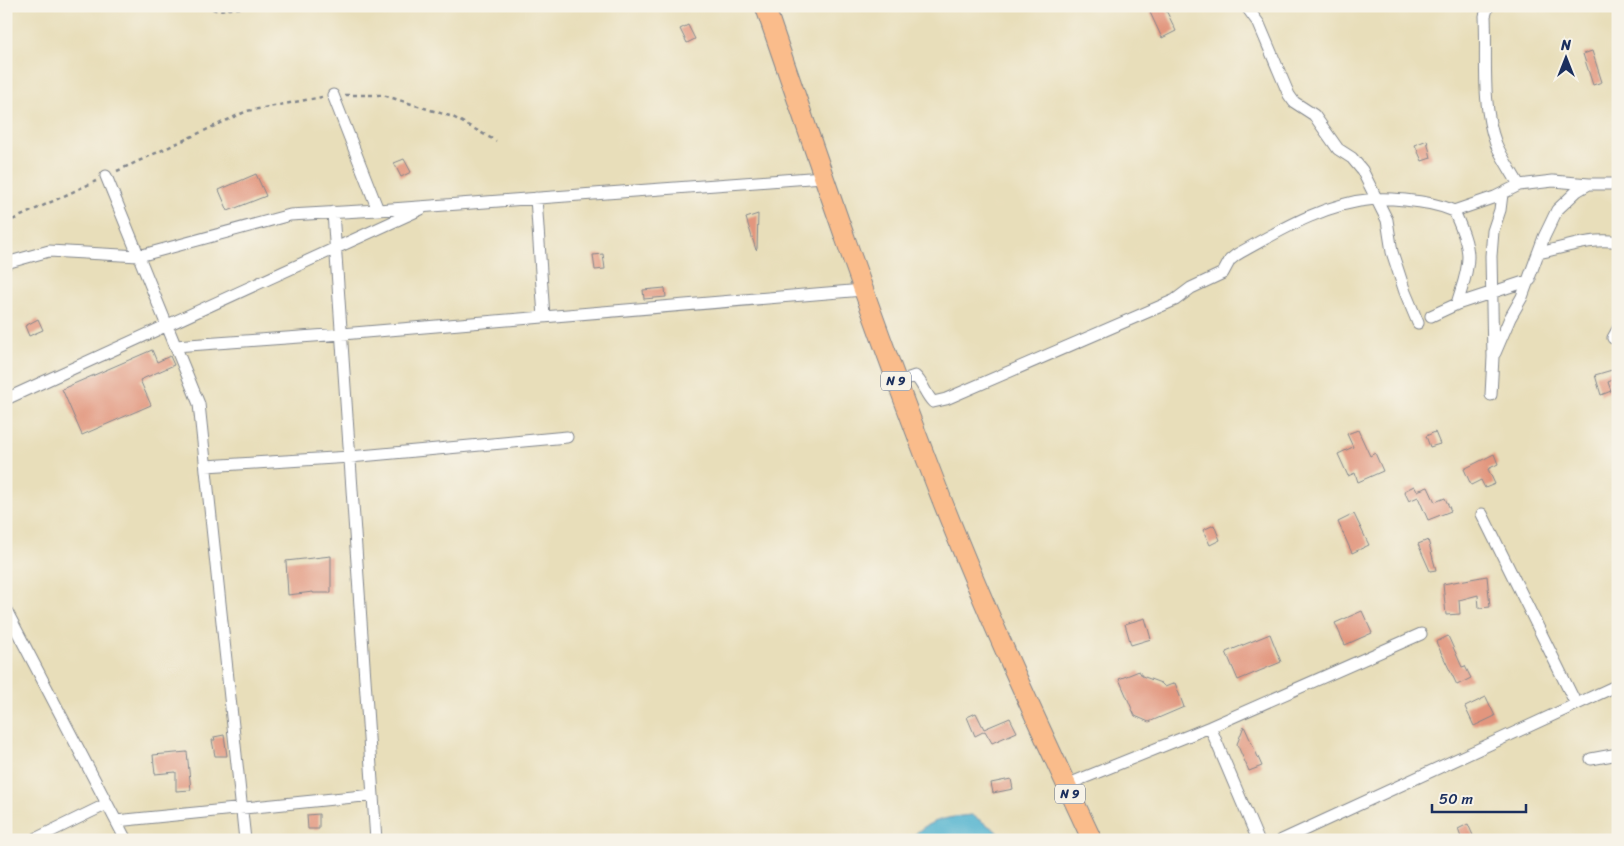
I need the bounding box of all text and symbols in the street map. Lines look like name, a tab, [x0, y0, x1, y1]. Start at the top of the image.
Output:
north arrow	[1542, 32, 1592, 82]
text: N	[1560, 33, 1571, 58]
road number: N 9	[881, 372, 911, 391]
scale bar	[1432, 781, 1525, 813]
road number: N 9	[1055, 784, 1085, 804]
text: 50 m	[1439, 786, 1474, 812]

